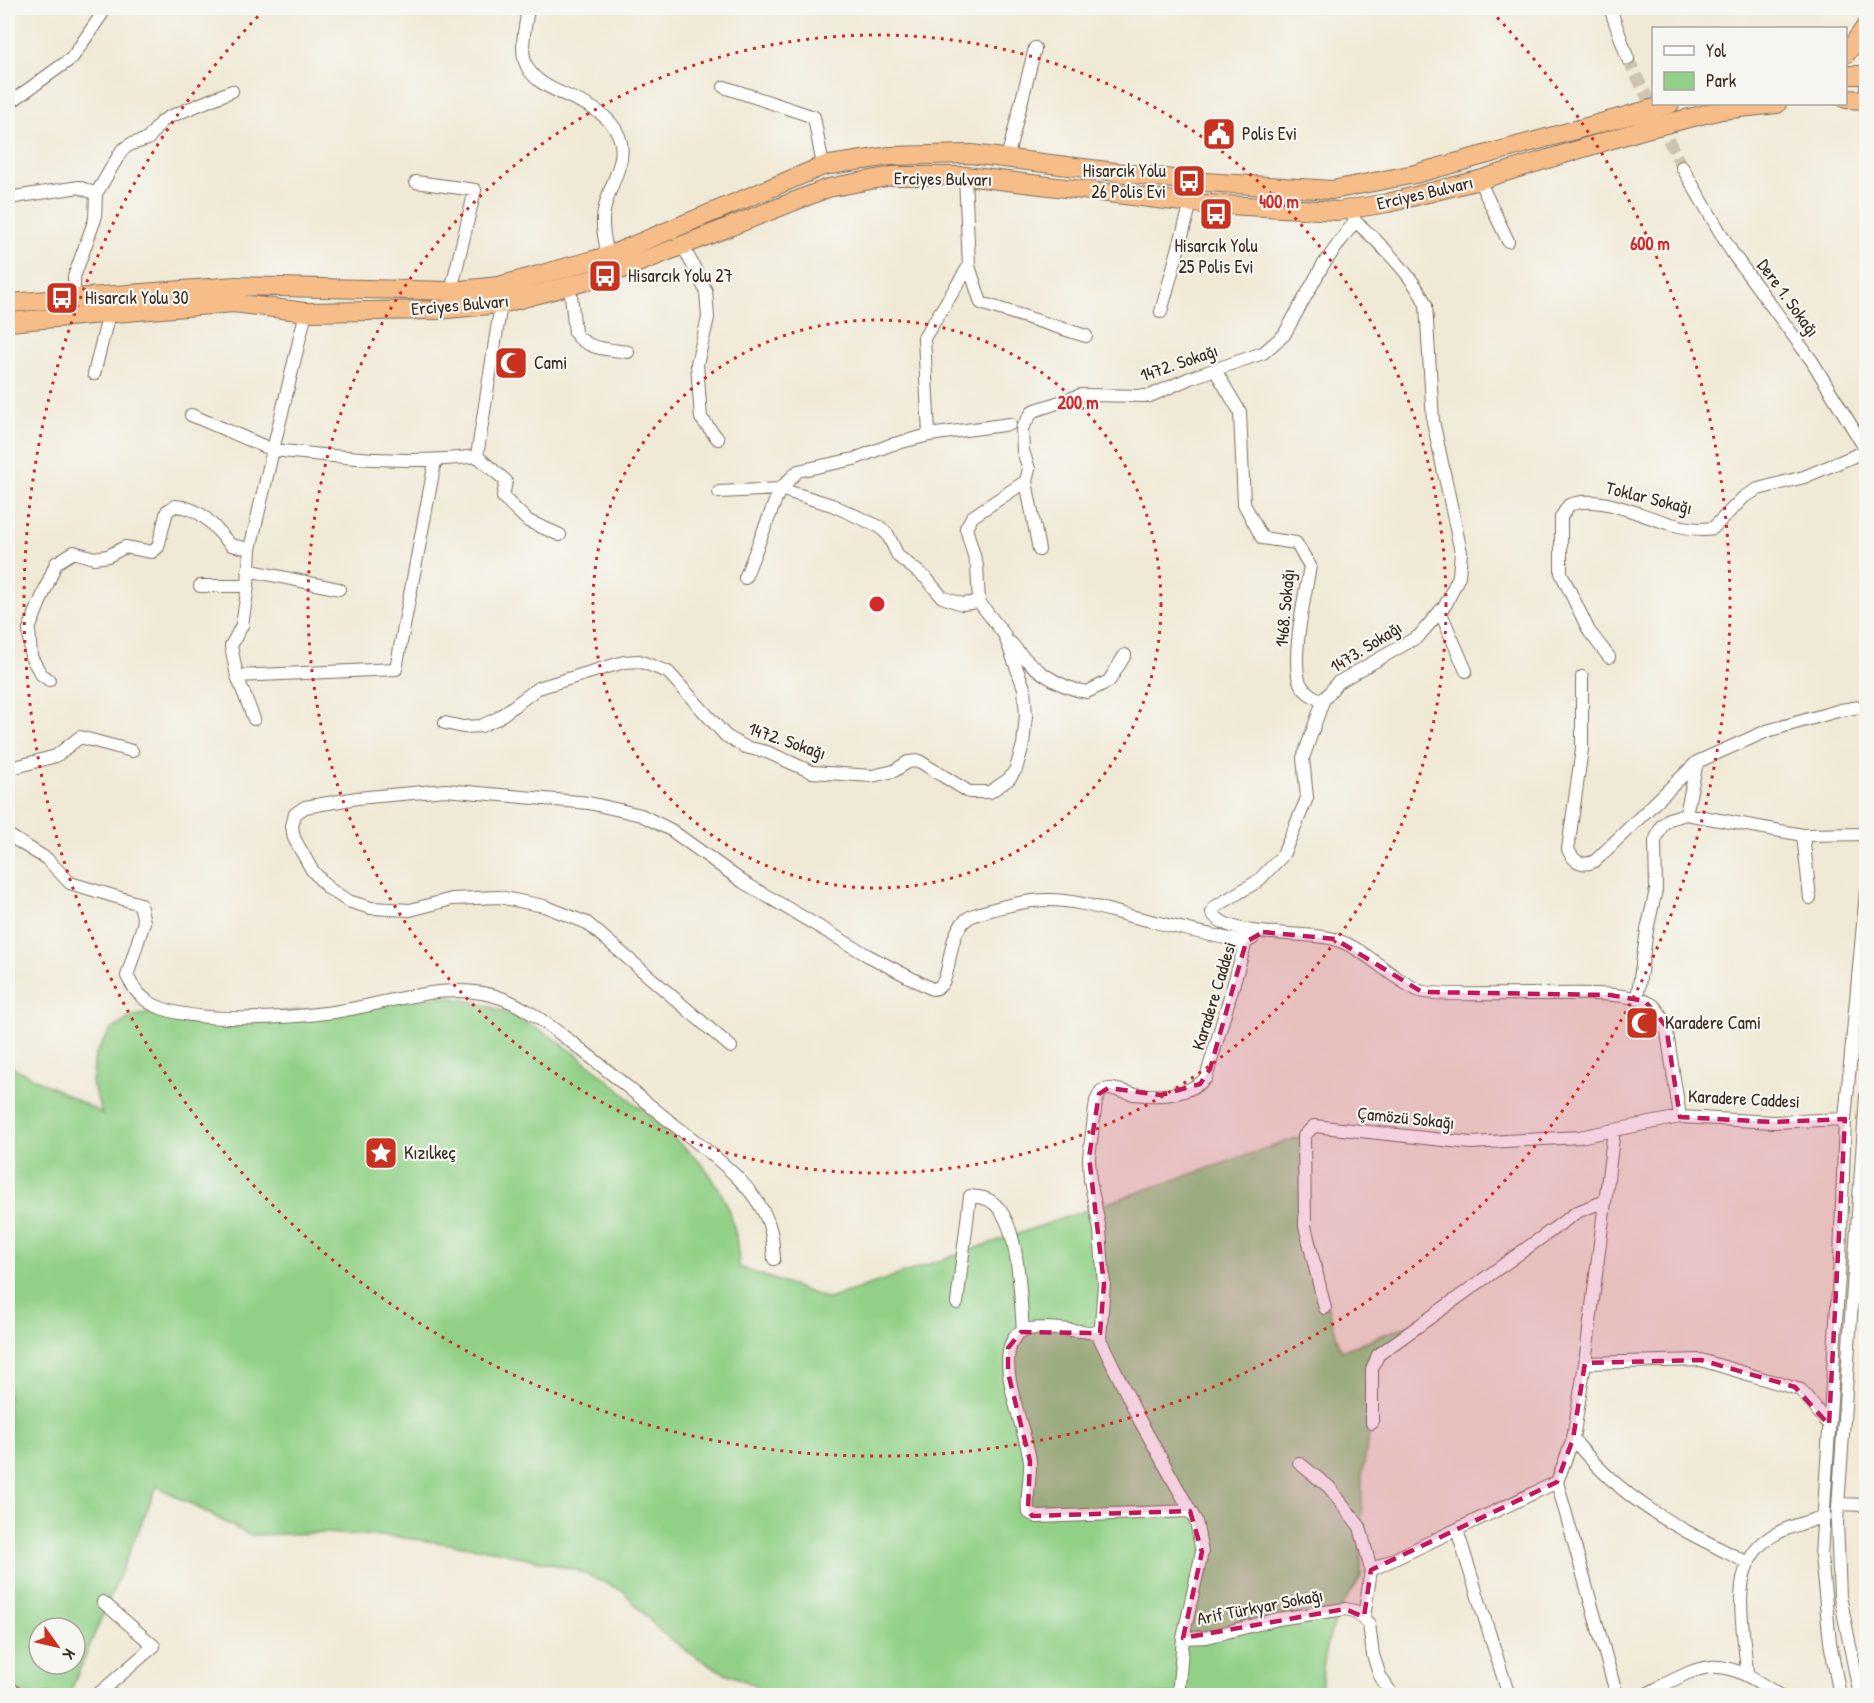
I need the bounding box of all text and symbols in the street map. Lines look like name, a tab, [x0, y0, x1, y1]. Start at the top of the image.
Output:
legend	[1652, 27, 1847, 105]
text: Yol	[1706, 38, 1726, 63]
text: Park	[1706, 68, 1737, 93]
public building icon: Polis Evi	[1201, 116, 1237, 152]
place label: Polis Evi	[1242, 121, 1297, 146]
place label: Hisarcık Yolu 26 Polis Evi	[1083, 158, 1166, 204]
bus stop icon: Hisarcık Yolu 26 Polis Evi	[1171, 163, 1207, 199]
street label: Erciyes Bulvarı	[894, 165, 992, 192]
street label: Erciyes Bulvarı	[1374, 169, 1475, 216]
text: 400 m	[1259, 189, 1299, 214]
bus stop icon: Hisarcık Yolu 25 Polis Evi	[1198, 196, 1234, 232]
text: 600 m	[1630, 231, 1670, 256]
place label: Hisarcık Yolu 25 Polis Evi	[1174, 233, 1258, 279]
street label: Dere 1. Sokağı	[1752, 254, 1825, 342]
bus stop icon: Hisarcık Yolu 27	[587, 258, 623, 294]
place label: Hisarcık Yolu 27	[628, 263, 733, 288]
bus stop icon: Hisarcık Yolu 30	[44, 280, 80, 316]
place label: Hisarcık Yolu 30	[85, 285, 188, 310]
street label: Erciyes Bulvarı	[410, 288, 510, 321]
street label: 1472. Sokağı	[1137, 338, 1221, 387]
mosque icon: Cami	[493, 345, 529, 381]
place label: Cami	[534, 350, 567, 375]
text: 200 m	[1058, 390, 1098, 415]
street label: Toklar Sokağı	[1603, 475, 1695, 520]
street label: 1468. Sokağı	[1269, 568, 1300, 648]
centre of rings	[867, 594, 887, 614]
street label: 1473. Sokağı	[1325, 615, 1406, 678]
street label: 1472. Sokağı	[745, 716, 829, 765]
street label: Karadere Caddesi	[1185, 939, 1242, 1053]
mosque icon: Karadere Cami	[1624, 1005, 1660, 1041]
place label: Karadere Cami	[1665, 1010, 1761, 1035]
street label: Karadere Caddesi	[1687, 1083, 1801, 1114]
street label: Çamözü Sokağı	[1356, 1100, 1456, 1135]
place icon: Kızılkeç	[363, 1135, 399, 1171]
place label: Kızılkeç	[404, 1140, 456, 1165]
street label: Arif Türkyar Sokağı	[1195, 1582, 1325, 1631]
north arrow	[27, 1616, 87, 1676]
text: K	[58, 1645, 81, 1665]

